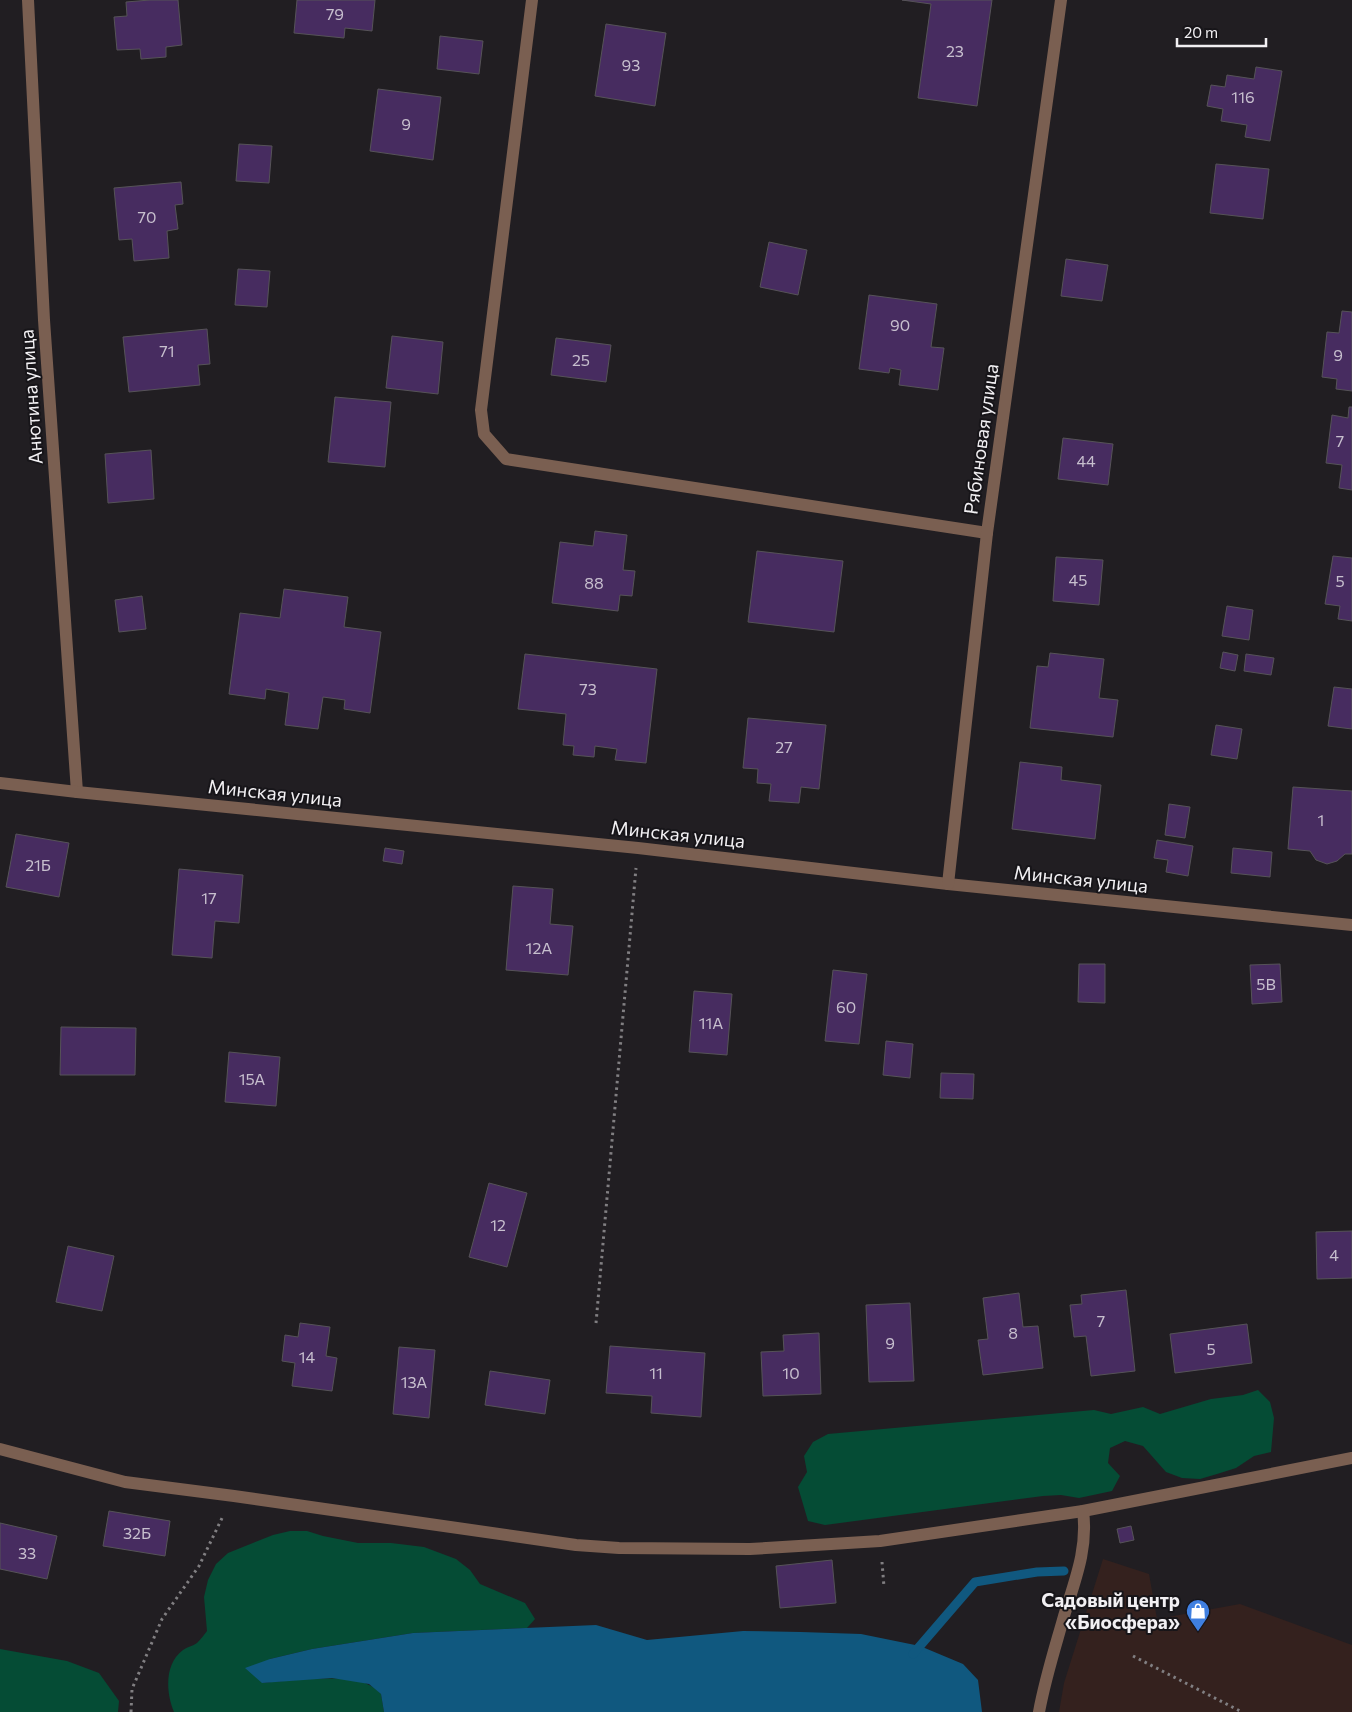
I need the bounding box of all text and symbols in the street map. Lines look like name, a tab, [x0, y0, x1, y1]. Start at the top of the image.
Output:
house number: 79	[326, 4, 344, 23]
scale bar	[1177, 15, 1266, 47]
text: 20 m	[1184, 23, 1218, 41]
house number: 23	[946, 41, 964, 60]
house number: 93	[622, 55, 640, 74]
house number: 116	[1231, 87, 1255, 106]
house number: 9	[401, 114, 411, 133]
house number: 70	[138, 207, 156, 226]
house number: 90	[890, 315, 910, 334]
street label: Анютина улица	[14, 329, 47, 465]
house number: 71	[159, 341, 175, 360]
house number: 9	[1333, 345, 1343, 364]
house number: 25	[572, 350, 590, 369]
street label: Рябиновая улица	[959, 362, 1002, 516]
house number: 7	[1336, 431, 1344, 450]
house number: 44	[1076, 451, 1096, 470]
house number: 45	[1069, 570, 1087, 589]
house number: 5	[1335, 571, 1345, 590]
house number: 88	[584, 573, 604, 592]
house number: 73	[579, 679, 597, 698]
house number: 27	[775, 737, 793, 756]
street label: Минская улица	[207, 774, 343, 811]
house number: 1	[1318, 810, 1324, 829]
street label: Минская улица	[610, 815, 746, 852]
house number: 21Б	[25, 855, 51, 874]
street label: Минская улица	[1013, 860, 1149, 897]
house number: 17	[201, 888, 217, 907]
house number: 12А	[526, 938, 552, 957]
house number: 5В	[1256, 974, 1276, 993]
house number: 60	[836, 997, 856, 1016]
house number: 11А	[699, 1013, 723, 1032]
house number: 15А	[239, 1069, 265, 1088]
house number: 12	[490, 1215, 506, 1234]
house number: 4	[1329, 1245, 1339, 1264]
house number: 7	[1097, 1311, 1105, 1330]
house number: 8	[1008, 1323, 1018, 1342]
house number: 9	[885, 1333, 895, 1352]
house number: 5	[1206, 1339, 1216, 1358]
house number: 14	[299, 1347, 316, 1366]
house number: 11	[649, 1363, 663, 1382]
house number: 10	[782, 1363, 800, 1382]
house number: 13А	[401, 1372, 427, 1391]
house number: 32Б	[123, 1523, 151, 1542]
house number: 33	[18, 1543, 36, 1562]
place label: Садовый центр «Биосфера»	[1041, 1588, 1180, 1633]
shop icon: Садовый центр «Биосфера»	[1185, 1598, 1211, 1632]

